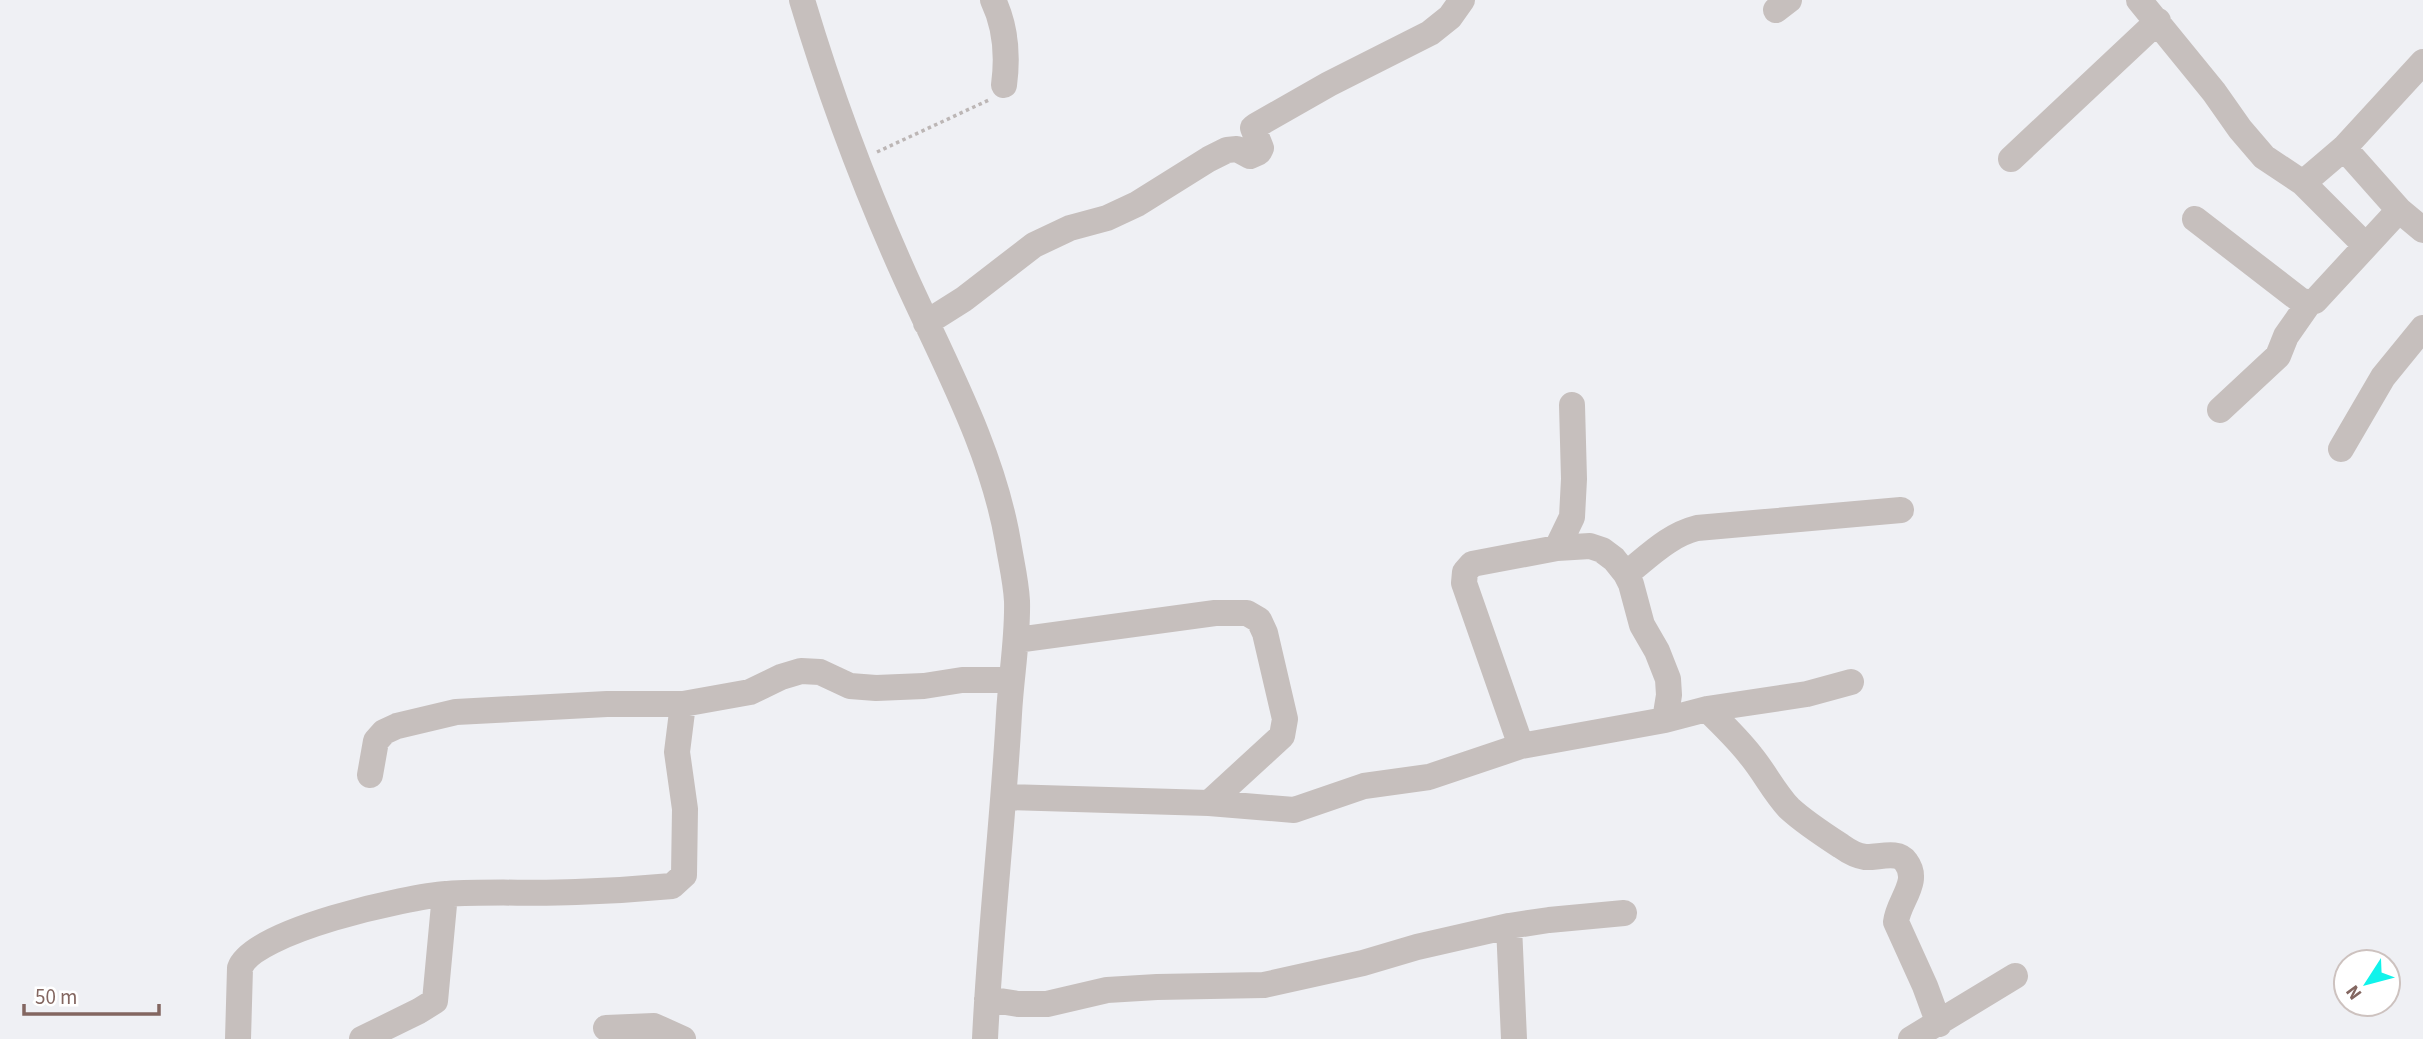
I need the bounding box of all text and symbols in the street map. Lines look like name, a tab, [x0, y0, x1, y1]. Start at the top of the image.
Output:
north arrow	[2332, 948, 2402, 1018]
scale bar	[24, 972, 159, 1016]
text: N	[2340, 979, 2369, 1005]
text: 50 m	[35, 982, 77, 1012]

